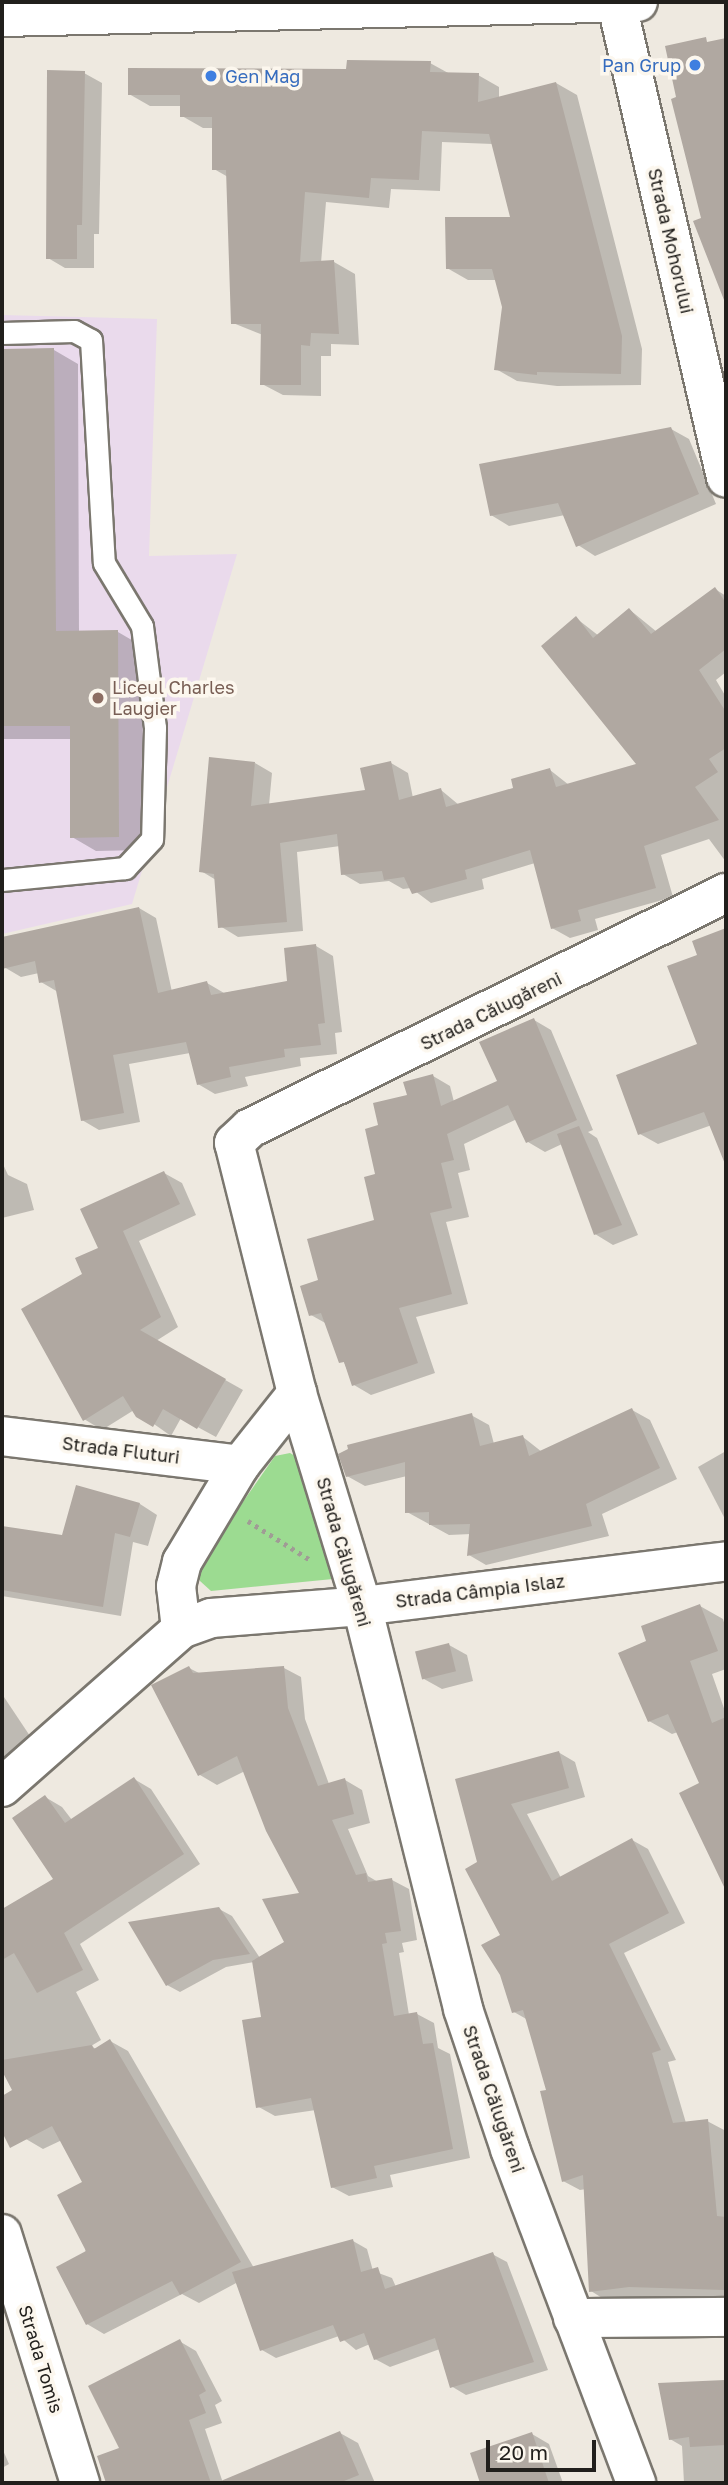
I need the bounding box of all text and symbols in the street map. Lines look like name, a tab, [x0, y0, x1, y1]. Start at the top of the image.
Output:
place label: Pan Grup	[602, 54, 681, 76]
marker: Pan Grup	[687, 57, 703, 73]
place label: Gen Mag	[225, 65, 300, 87]
marker: Gen Mag	[203, 68, 219, 84]
street label: Strada Mohorului	[644, 166, 698, 316]
place label: Liceul Charles Laugier	[112, 677, 235, 720]
marker: Liceul Charles Laugier	[90, 690, 106, 706]
street label: Strada Călugăreni	[417, 967, 565, 1055]
street label: Strada Fluturi	[61, 1432, 181, 1468]
street label: Strada Călugăreni	[312, 1475, 376, 1629]
street label: Strada Câmpia Islaz	[394, 1570, 566, 1612]
street label: Strada Călugăreni	[459, 2022, 529, 2176]
street label: Strada Tomis	[14, 2302, 68, 2416]
scale bar	[490, 2426, 600, 2470]
text: 20 m	[499, 2439, 548, 2465]

